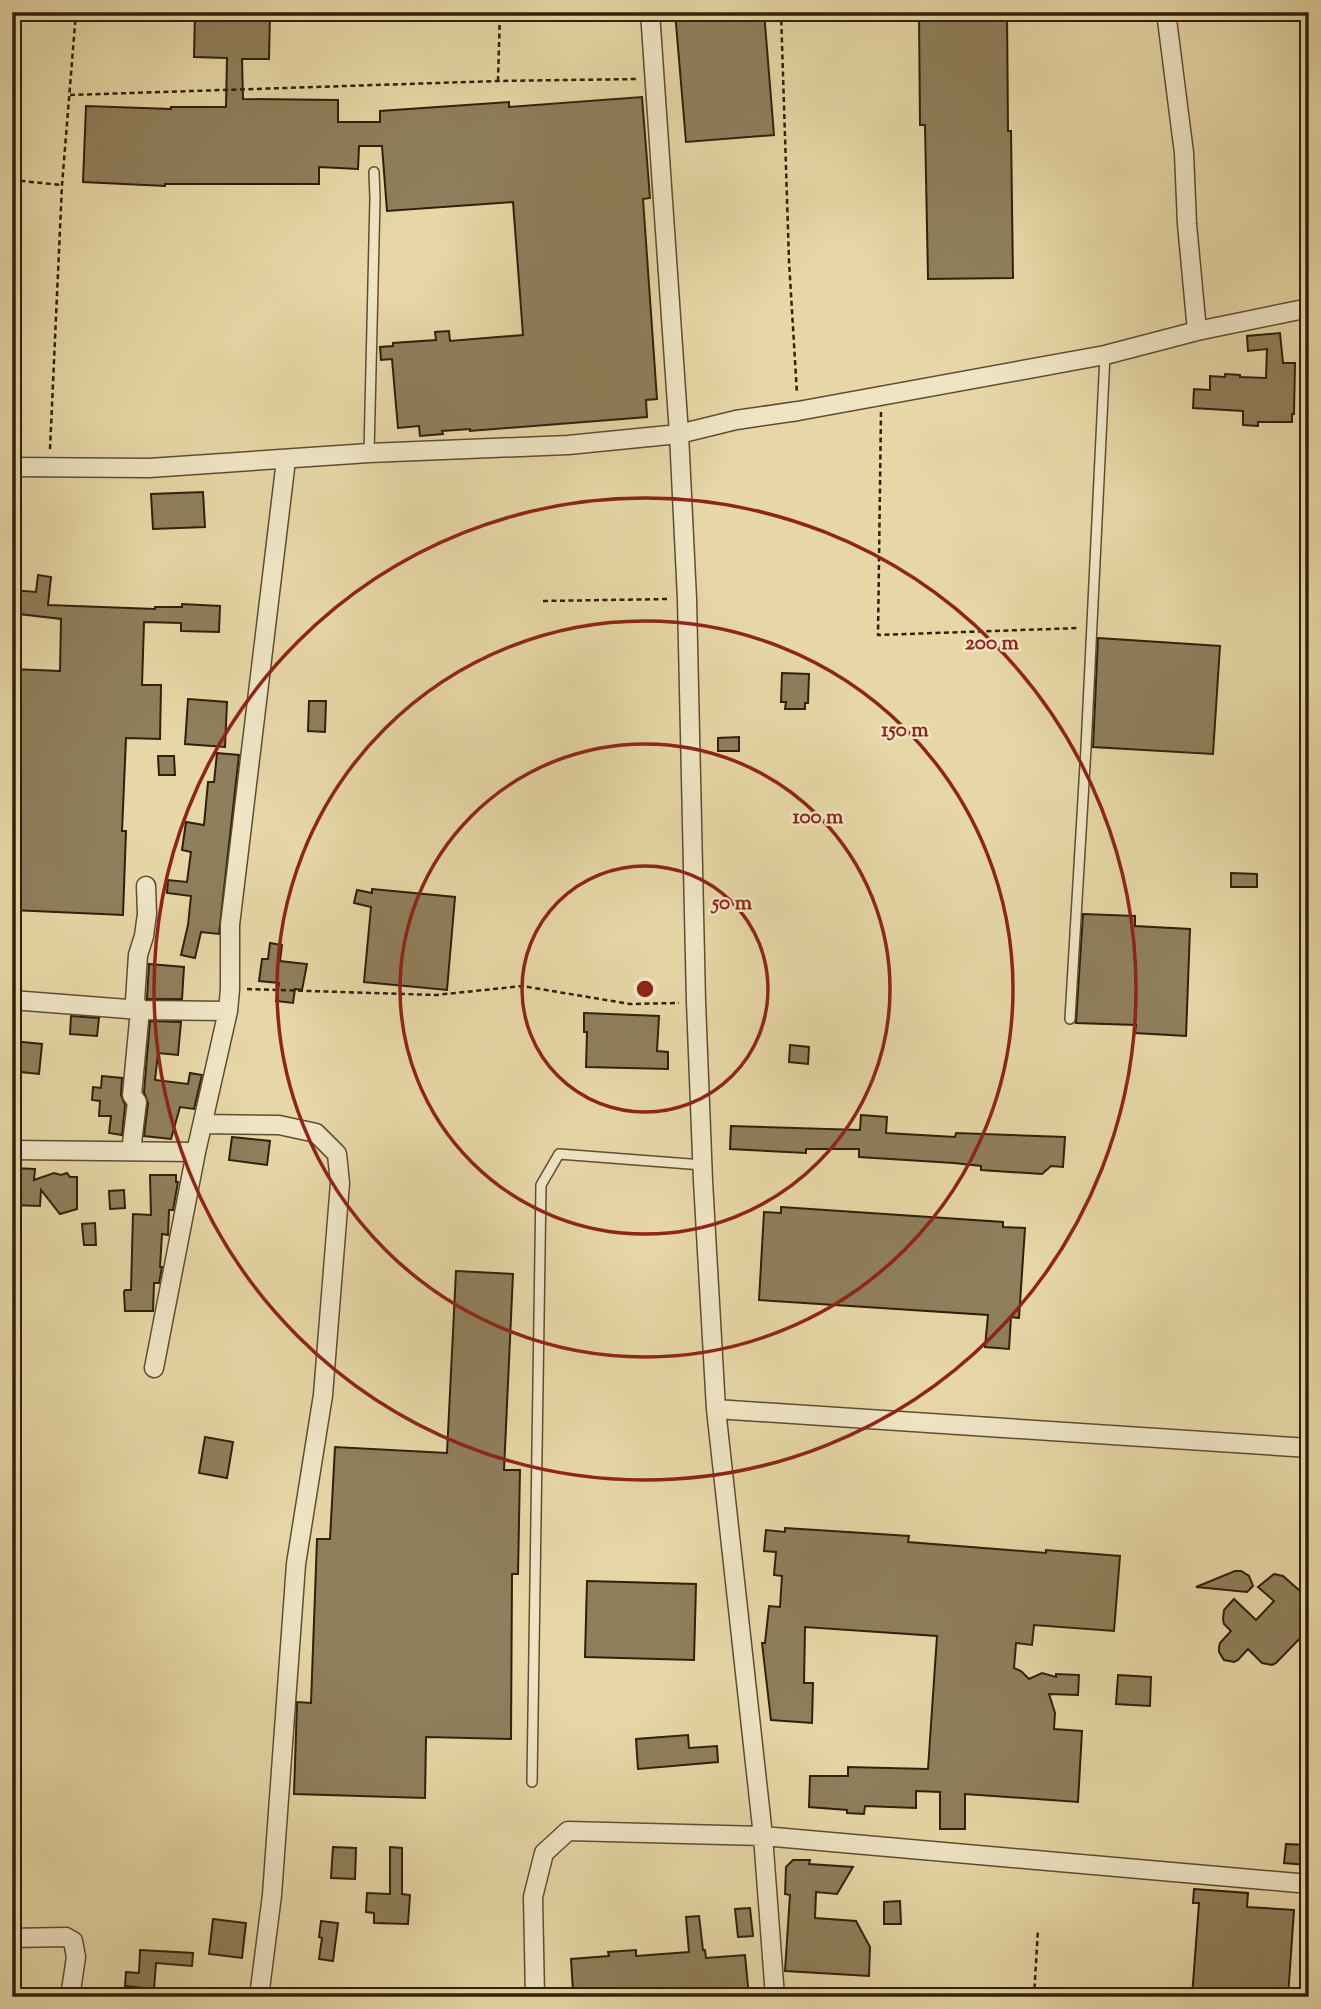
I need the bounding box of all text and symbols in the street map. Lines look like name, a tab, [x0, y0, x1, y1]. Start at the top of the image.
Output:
text: 200 m	[965, 629, 1020, 659]
text: 150 m	[881, 716, 929, 746]
text: 100 m	[793, 803, 844, 833]
text: 50 m	[710, 889, 753, 919]
centre of rings	[633, 977, 657, 1001]

